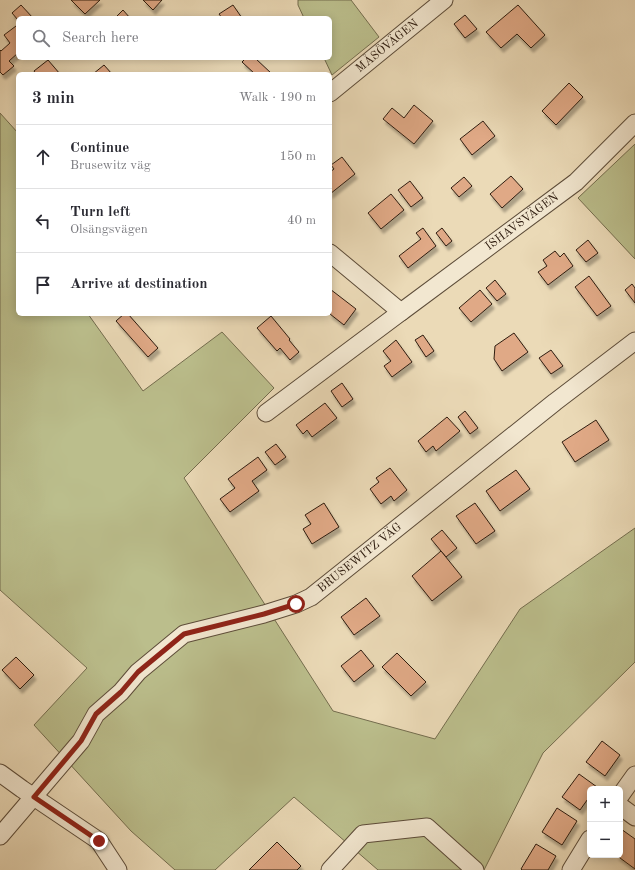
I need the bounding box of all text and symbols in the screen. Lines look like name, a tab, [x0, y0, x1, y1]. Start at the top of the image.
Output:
search box	[16, 16, 332, 60]
street label: MÅSÖVÄGEN	[354, 17, 421, 75]
icon: search	[30, 27, 52, 49]
text: Search here	[62, 31, 139, 46]
text: 3 min	[32, 90, 75, 107]
text: Walk · 190 m	[239, 91, 316, 104]
text: Continue	[70, 141, 129, 156]
icon: ahead	[32, 146, 54, 168]
text: 150 m	[279, 150, 316, 163]
text: Brusewitz väg	[70, 159, 151, 172]
street label: ISHAVSVÄGEN	[483, 191, 561, 253]
text: Turn left	[70, 205, 130, 220]
icon: left	[32, 210, 54, 232]
text: 40 m	[287, 214, 316, 227]
text: Olsängsvägen	[70, 223, 148, 236]
icon: arrive	[32, 274, 54, 296]
text: Arrive at destination	[70, 277, 208, 292]
street label: BRUSEWITZ VÄG	[316, 521, 404, 595]
route start	[287, 595, 305, 613]
map controls	[587, 786, 623, 858]
button: +	[587, 786, 623, 822]
button: −	[587, 822, 623, 858]
route end	[90, 832, 108, 850]

